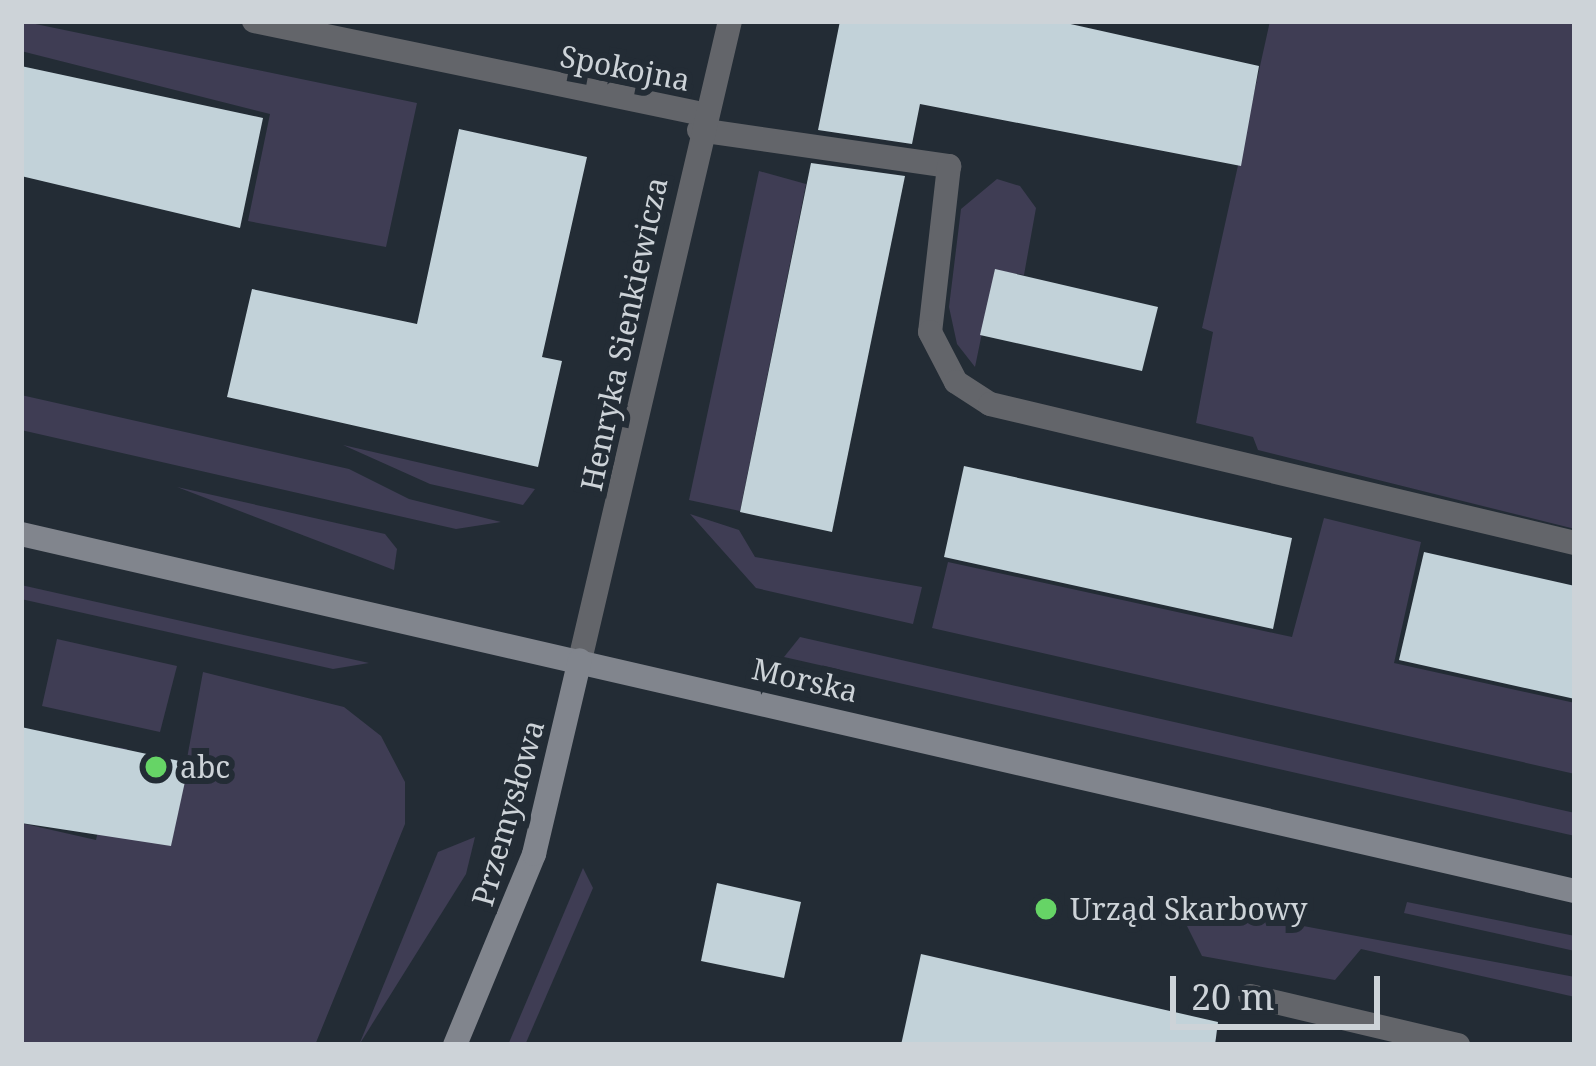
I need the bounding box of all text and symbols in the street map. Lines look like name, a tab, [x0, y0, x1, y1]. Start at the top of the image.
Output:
street label: Spokojna	[557, 38, 693, 98]
street label: Henryka Sienkiewicza	[573, 174, 675, 494]
street label: Morska	[749, 650, 861, 710]
street label: Przemysłowa	[464, 716, 552, 910]
place label: abc	[180, 749, 230, 785]
marker: abc	[143, 754, 169, 780]
place label: Urząd Skarbowy	[1070, 891, 1308, 927]
marker: Urząd Skarbowy	[1033, 896, 1059, 922]
scale bar	[1176, 952, 1386, 1026]
text: 20 m	[1191, 972, 1275, 1021]

